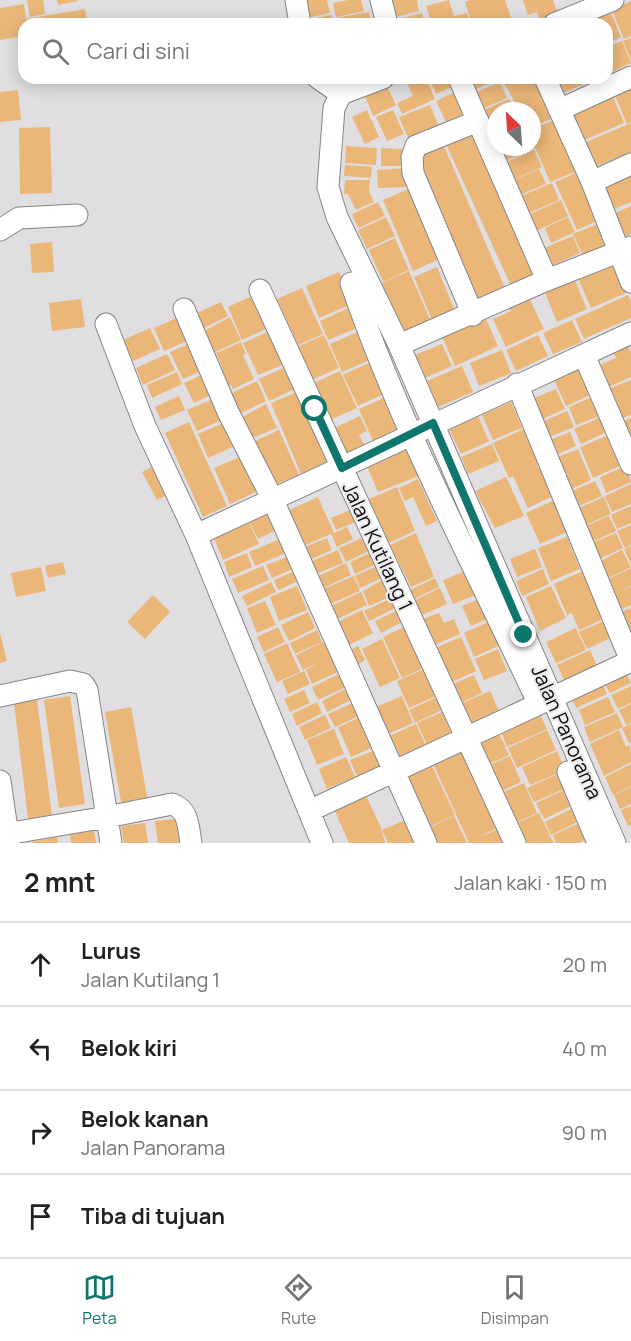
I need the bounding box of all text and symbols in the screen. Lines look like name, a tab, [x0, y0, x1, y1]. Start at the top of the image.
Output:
search box	[18, 18, 613, 84]
icon: search	[39, 35, 72, 68]
text: Cari di sini	[87, 36, 190, 66]
north arrow	[487, 102, 541, 156]
route start	[301, 395, 327, 421]
street label: Jalan Kutilang 1	[336, 477, 420, 615]
route end	[510, 621, 536, 647]
street label: Jalan Panorama	[525, 661, 609, 803]
text: 2 mnt	[24, 864, 96, 900]
text: Jalan kaki · 150 m	[454, 869, 607, 896]
text: Lurus	[81, 936, 141, 966]
icon: ahead	[24, 948, 57, 981]
text: 20 m	[562, 951, 607, 978]
text: Jalan Kutilang 1	[81, 966, 220, 993]
icon: left	[24, 1032, 57, 1065]
text: Belok kiri	[81, 1033, 177, 1063]
text: 40 m	[562, 1035, 607, 1062]
text: Belok kanan	[81, 1104, 209, 1134]
icon: right	[24, 1116, 57, 1149]
text: 90 m	[561, 1119, 607, 1146]
text: Jalan Panorama	[81, 1134, 225, 1161]
icon: arrive	[24, 1200, 57, 1233]
text: Tiba di tujuan	[81, 1201, 225, 1231]
tab: Peta	[82, 1271, 117, 1329]
tab: Rute	[281, 1271, 316, 1329]
tab: Disimpan	[481, 1271, 549, 1329]

